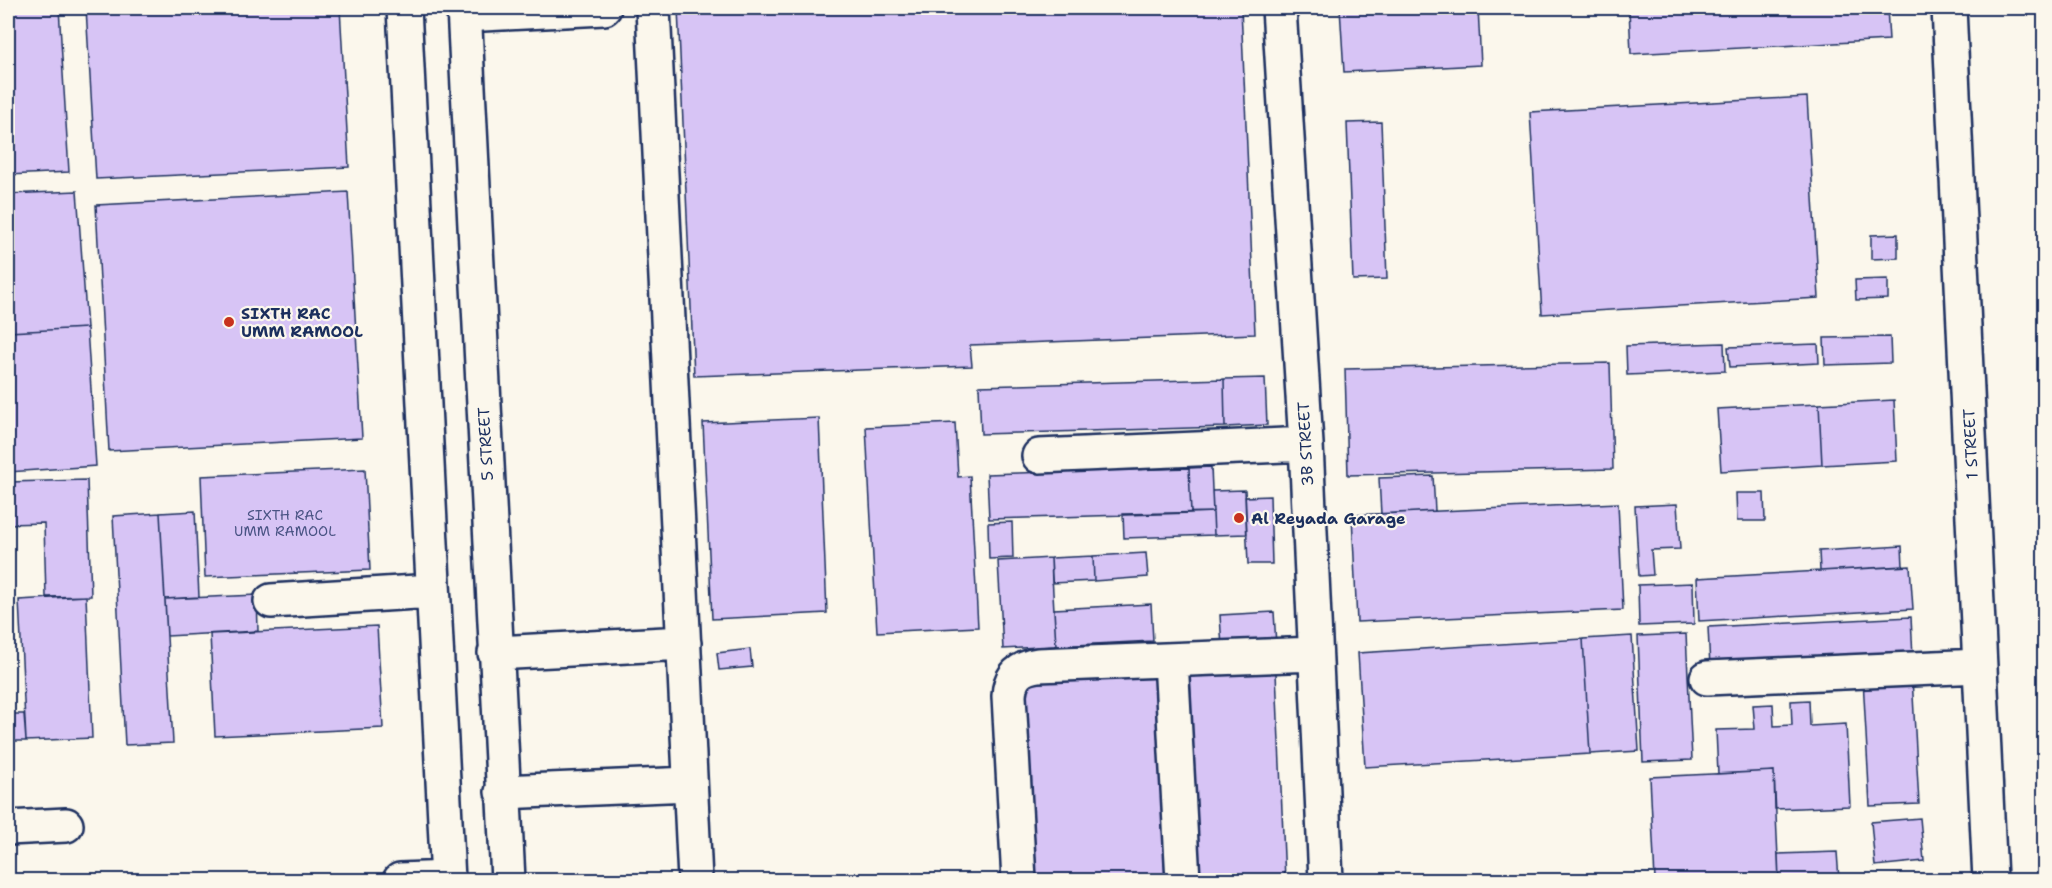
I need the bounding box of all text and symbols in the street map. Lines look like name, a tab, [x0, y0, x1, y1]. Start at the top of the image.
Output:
place label: SIXTH RAC UMM RAMOOL	[241, 303, 363, 342]
marker: SIXTH RAC UMM RAMOOL	[222, 315, 236, 329]
street label: 3B STREET	[1293, 401, 1318, 487]
street label: 5 STREET	[473, 406, 498, 481]
street label: 1 STREET	[1958, 408, 1983, 480]
house number: SIXTH RAC UMM RAMOOL	[234, 506, 336, 540]
place label: Al Reyada Garage	[1251, 508, 1406, 529]
marker: Al Reyada Garage	[1232, 511, 1246, 525]

